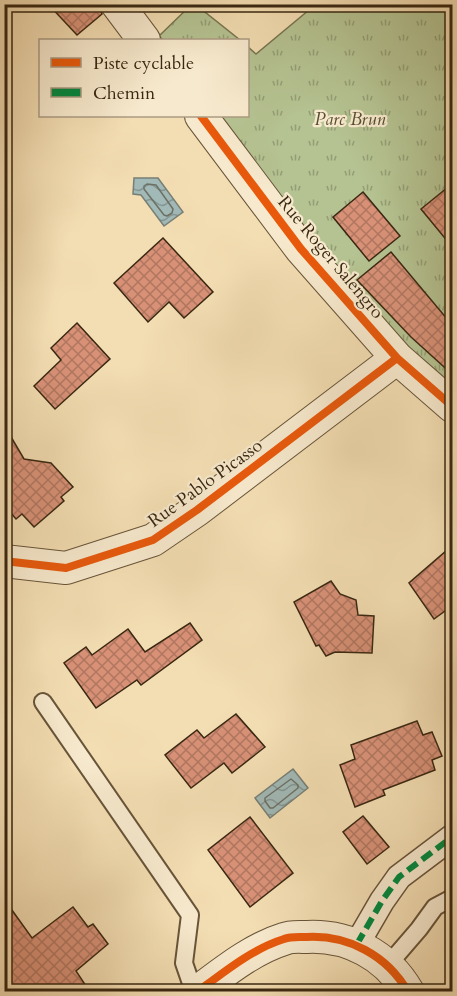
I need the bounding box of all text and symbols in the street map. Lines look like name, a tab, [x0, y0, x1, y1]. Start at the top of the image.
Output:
legend	[39, 39, 249, 117]
text: Piste cyclable	[93, 51, 194, 76]
text: Chemin	[93, 81, 156, 106]
park label: Parc Brun	[314, 107, 386, 132]
street label: Rue Roger Salengro	[272, 191, 390, 324]
street label: Rue Pablo Picasso	[143, 433, 268, 534]

